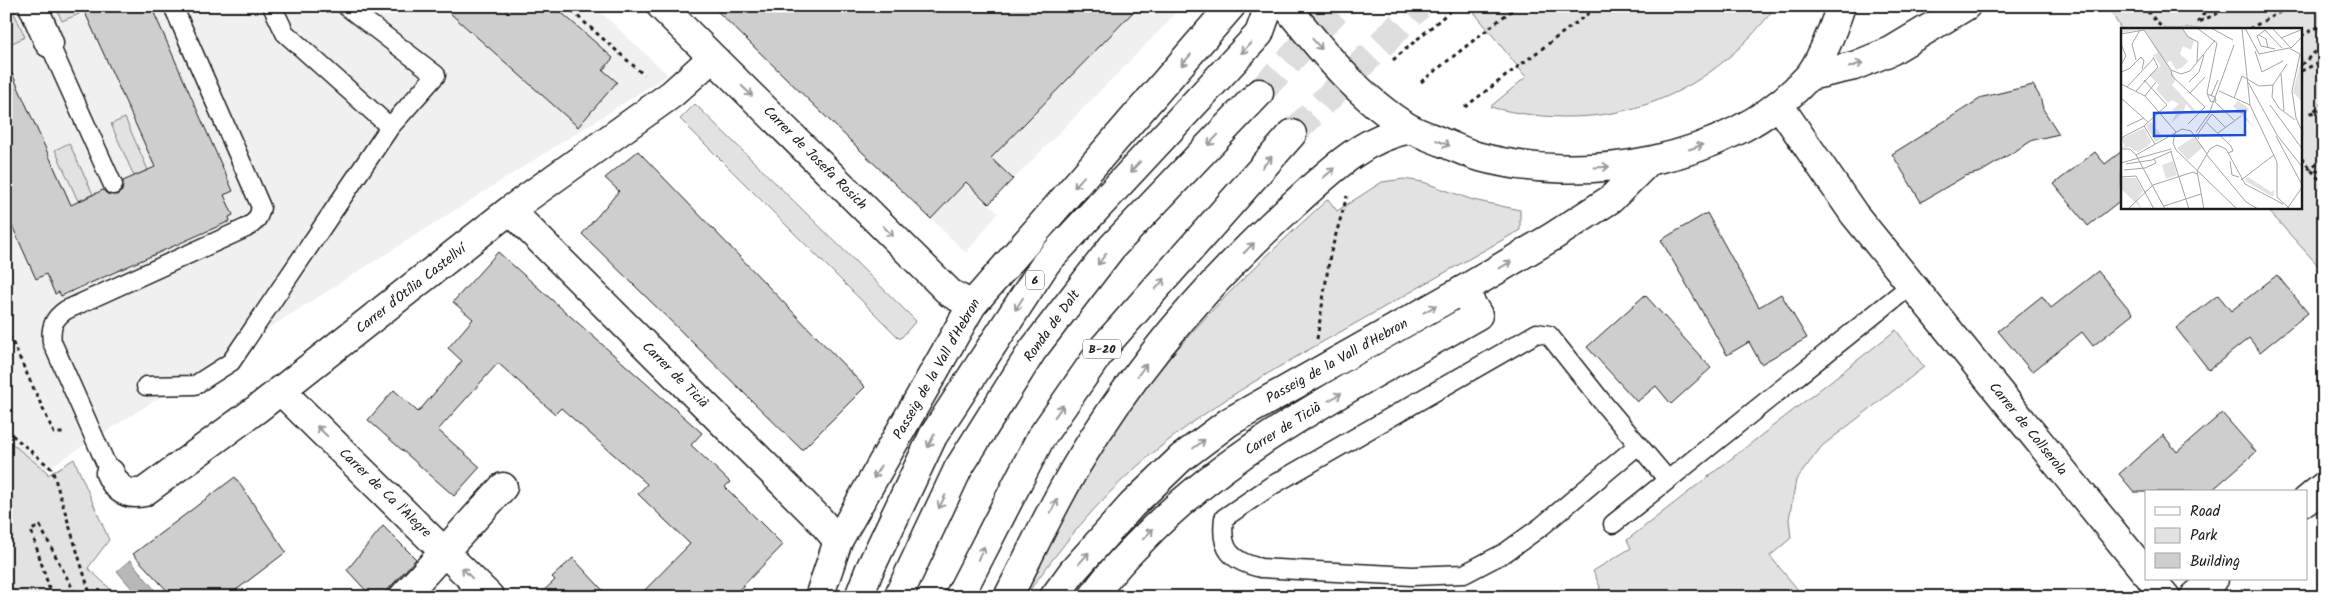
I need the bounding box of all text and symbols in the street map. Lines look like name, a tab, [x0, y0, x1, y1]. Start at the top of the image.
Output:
inset map	[2121, 28, 2302, 209]
one-way arrow	[1311, 37, 1322, 50]
one-way arrow	[1240, 41, 1252, 54]
one-way arrow	[1180, 53, 1191, 66]
one-way arrow	[1848, 59, 1864, 69]
one-way arrow	[741, 85, 753, 97]
street label: Carrer de Josefa Rosich	[758, 101, 872, 215]
one-way arrow	[1207, 134, 1219, 147]
one-way arrow	[1435, 138, 1450, 148]
one-way arrow	[1688, 142, 1703, 151]
one-way arrow	[1261, 155, 1273, 168]
one-way arrow	[1129, 160, 1141, 173]
one-way arrow	[1594, 162, 1610, 171]
one-way arrow	[1322, 168, 1335, 179]
one-way arrow	[1073, 176, 1085, 189]
one-way arrow	[881, 225, 894, 237]
street label: Carrer d'Otília Castellví	[351, 237, 473, 339]
one-way arrow	[1243, 242, 1255, 254]
one-way arrow	[1097, 252, 1108, 265]
one-way arrow	[1498, 260, 1512, 270]
road number: 6	[1026, 270, 1044, 290]
one-way arrow	[1154, 277, 1165, 290]
street label: Ronda de Dalt	[1018, 285, 1086, 367]
street label: Passeig de la Vall d'Hebron	[888, 294, 986, 444]
one-way arrow	[1014, 297, 1025, 311]
one-way arrow	[1422, 304, 1437, 314]
street label: Passeig de la Vall d'Hebron	[1262, 313, 1412, 409]
street label: Carrer de Ticià	[637, 337, 714, 414]
road number: B-20	[1083, 339, 1121, 358]
one-way arrow	[1136, 364, 1147, 377]
street label: Carrer de Collserola	[1983, 378, 2073, 480]
one-way arrow	[1327, 392, 1341, 402]
street label: Carrer de Ticià	[1240, 397, 1326, 461]
one-way arrow	[1054, 404, 1064, 418]
one-way arrow	[316, 425, 328, 437]
one-way arrow	[926, 433, 936, 448]
one-way arrow	[1192, 439, 1205, 450]
street label: Carrer de Ca l'Alegre	[334, 443, 437, 544]
one-way arrow	[872, 465, 882, 480]
legend	[2145, 490, 2308, 580]
one-way arrow	[937, 494, 946, 509]
one-way arrow	[1049, 499, 1059, 514]
text: Road	[2190, 500, 2221, 524]
text: Park	[2190, 524, 2218, 548]
one-way arrow	[1142, 527, 1154, 540]
one-way arrow	[976, 546, 986, 561]
text: Building	[2190, 550, 2240, 574]
one-way arrow	[1078, 552, 1090, 565]
one-way arrow	[461, 567, 473, 580]

